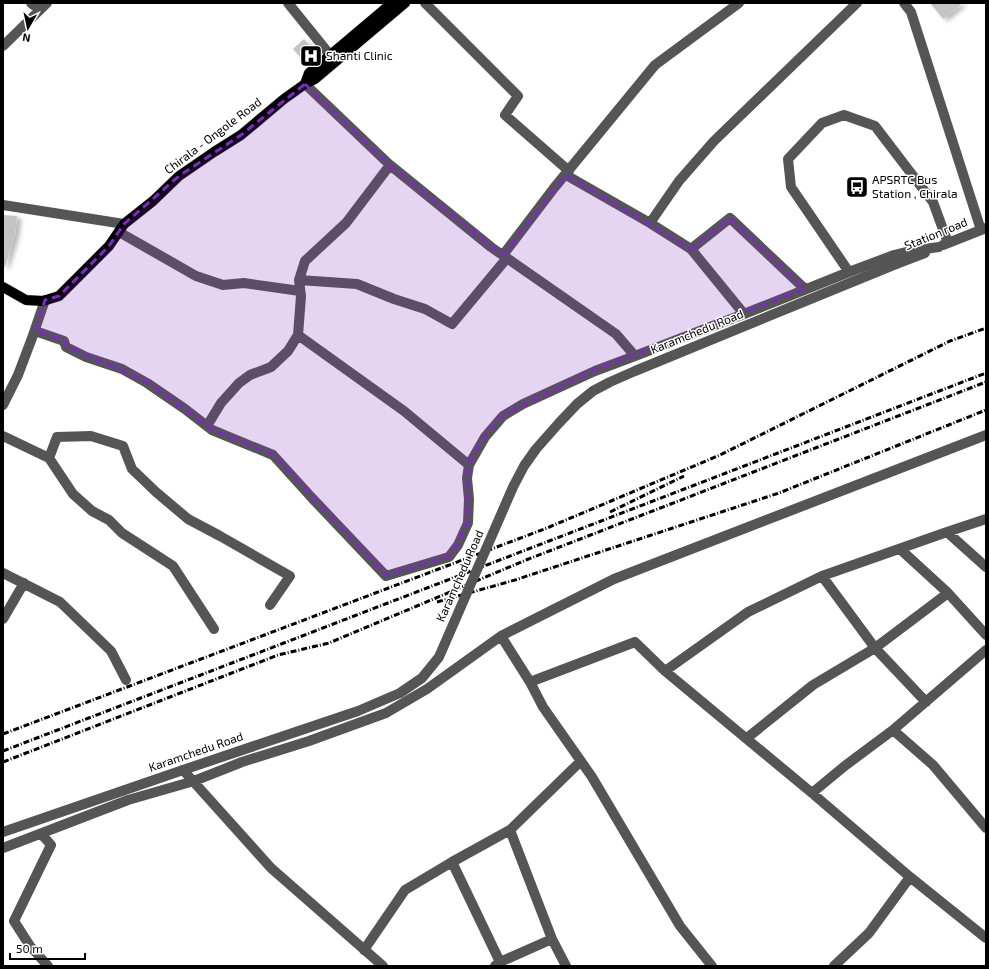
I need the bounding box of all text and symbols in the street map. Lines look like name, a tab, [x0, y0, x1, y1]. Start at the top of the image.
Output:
north arrow	[8, 8, 48, 48]
text: N	[21, 31, 31, 45]
hospital icon: Shanti Clinic	[298, 43, 324, 69]
place label: Shanti Clinic	[326, 48, 393, 62]
street label: Chirala - Ongole Road	[161, 94, 264, 176]
place label: APSRTC Bus Station , Chirala	[872, 172, 958, 200]
bus stop icon: APSRTC Bus Station , Chirala	[844, 174, 870, 200]
street label: Station road	[902, 214, 969, 252]
street label: Karamchedu Road	[648, 306, 745, 356]
street label: Karamchedu Road	[433, 528, 486, 624]
street label: Karamchedu Road	[147, 728, 245, 774]
scale bar	[10, 935, 85, 961]
text: 50 m	[16, 941, 43, 955]

